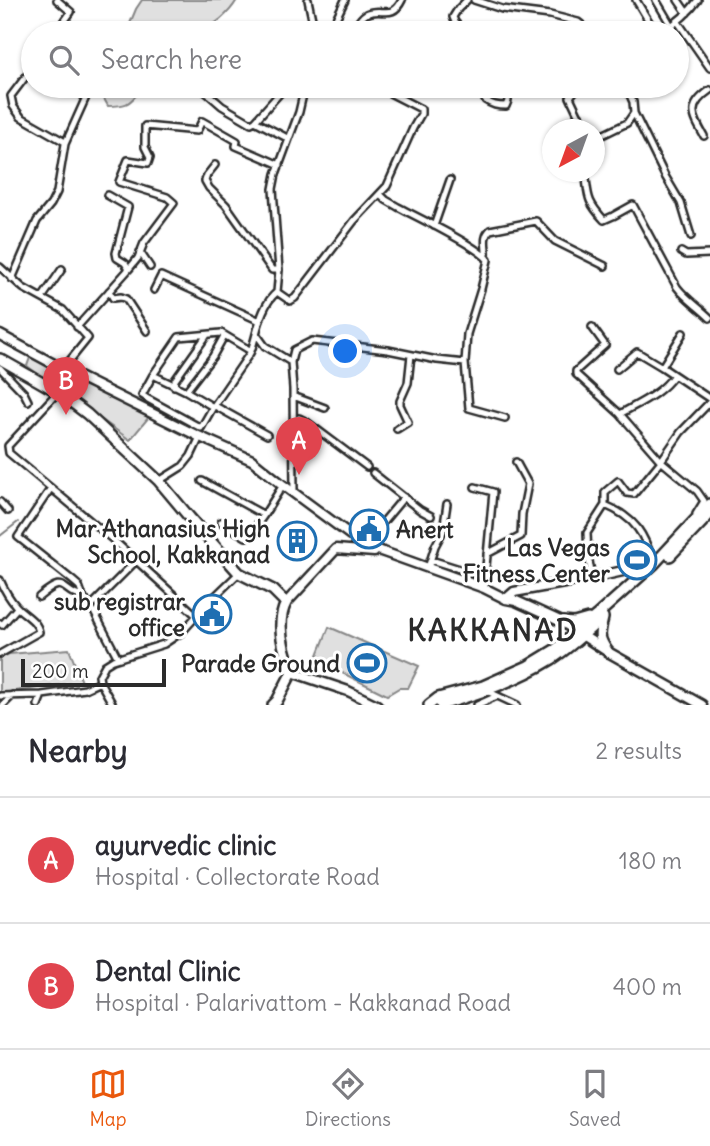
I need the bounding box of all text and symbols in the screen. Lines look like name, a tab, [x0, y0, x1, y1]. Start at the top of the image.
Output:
search box	[21, 21, 689, 98]
icon: search	[45, 41, 83, 79]
text: Search here	[101, 43, 242, 76]
north arrow	[542, 119, 605, 182]
your location	[328, 334, 362, 368]
pin: B	[43, 357, 89, 415]
pin: A	[276, 417, 322, 475]
public building icon: Anert	[348, 508, 390, 550]
place label: Mar Athanasius High School, Kakkanad	[56, 514, 270, 569]
place label: Anert	[396, 515, 454, 544]
building icon: Mar Athanasius High School, Kakkanad	[276, 520, 318, 562]
place label: Las Vegas Fitness Center	[463, 533, 611, 588]
sports icon: Las Vegas Fitness Center	[616, 539, 658, 581]
place label: sub registrar office	[54, 587, 186, 642]
public building icon: sub registrar office	[191, 593, 233, 635]
district label: KAKKANAD	[407, 611, 579, 649]
sports icon: Parade Ground	[346, 642, 388, 684]
place label: Parade Ground	[181, 649, 340, 678]
scale bar	[21, 656, 166, 688]
text: 200 m	[32, 659, 89, 683]
text: Nearby	[28, 732, 128, 770]
text: 2 results	[596, 736, 682, 765]
text: ayurvedic clinic	[95, 829, 276, 862]
text: A	[44, 846, 58, 875]
text: 180 m	[619, 846, 682, 875]
text: Hospital · Collectorate Road	[95, 862, 380, 891]
text: Dental Clinic	[95, 955, 241, 988]
text: B	[43, 972, 59, 1001]
text: 400 m	[613, 972, 682, 1001]
text: Hospital · Palarivattom - Kakkanad Road	[95, 988, 511, 1017]
tab: Map	[89, 1065, 127, 1131]
tab: Directions	[305, 1065, 391, 1131]
tab: Saved	[569, 1065, 621, 1131]

